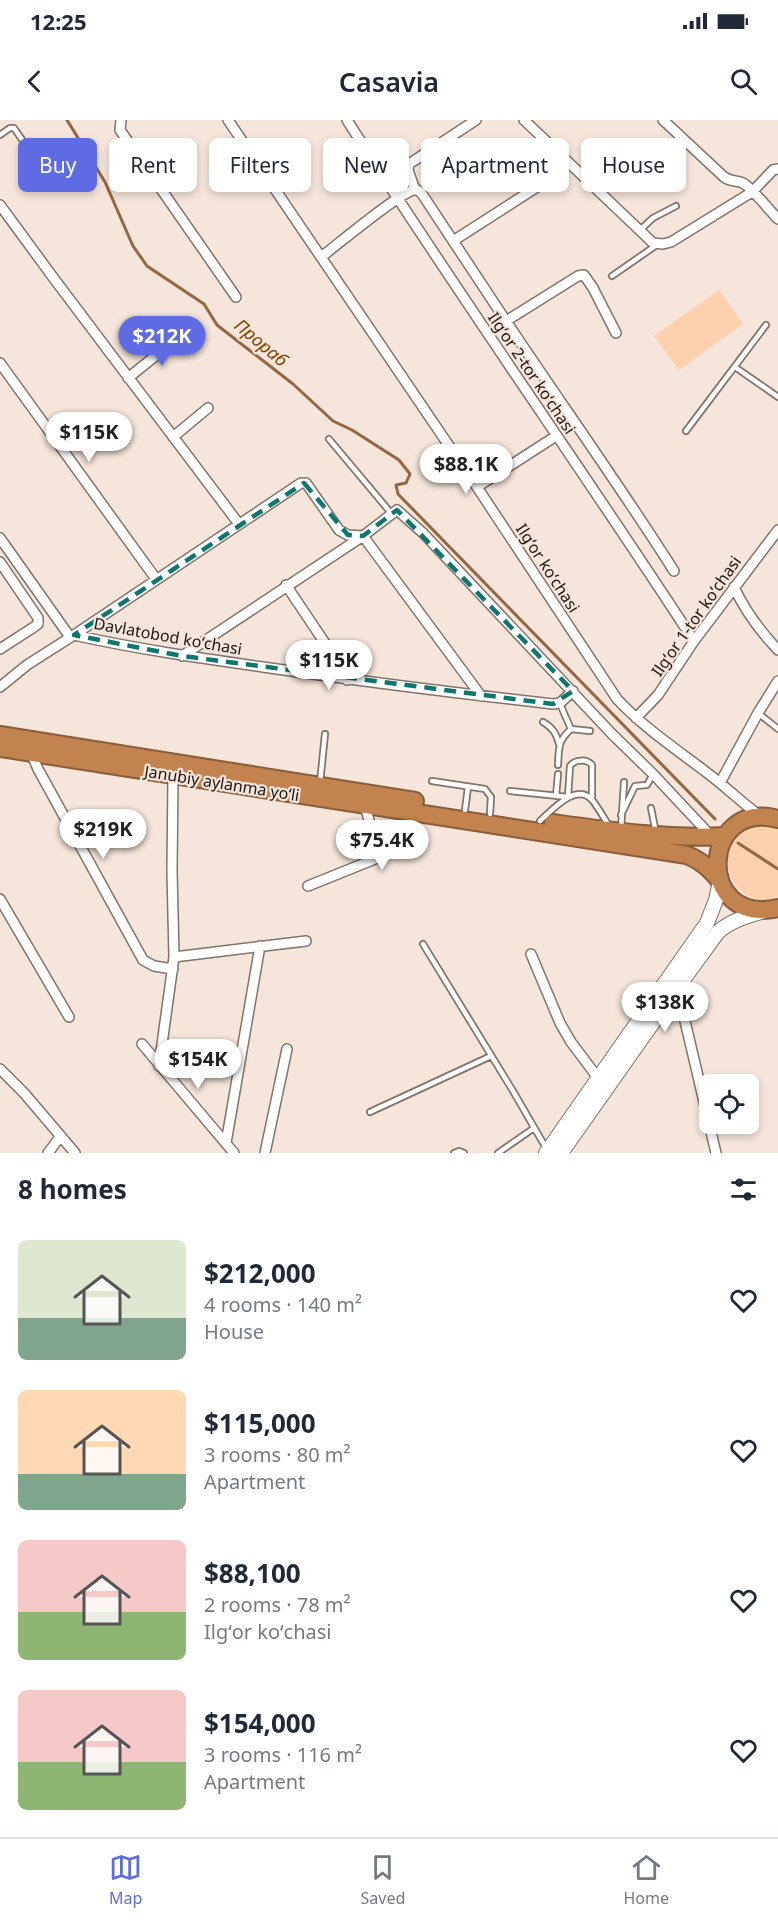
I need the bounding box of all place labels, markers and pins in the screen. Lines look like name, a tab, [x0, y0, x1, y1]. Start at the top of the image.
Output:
pin: $212K	[120, 316, 204, 367]
pin: $115K	[47, 412, 131, 463]
pin: $88.1K	[417, 444, 515, 495]
pin: $115K	[287, 640, 371, 691]
pin: $219K	[61, 809, 145, 860]
pin: $75.4K	[333, 820, 431, 871]
pin: $138K	[623, 982, 707, 1033]
pin: $154K	[156, 1039, 240, 1090]

